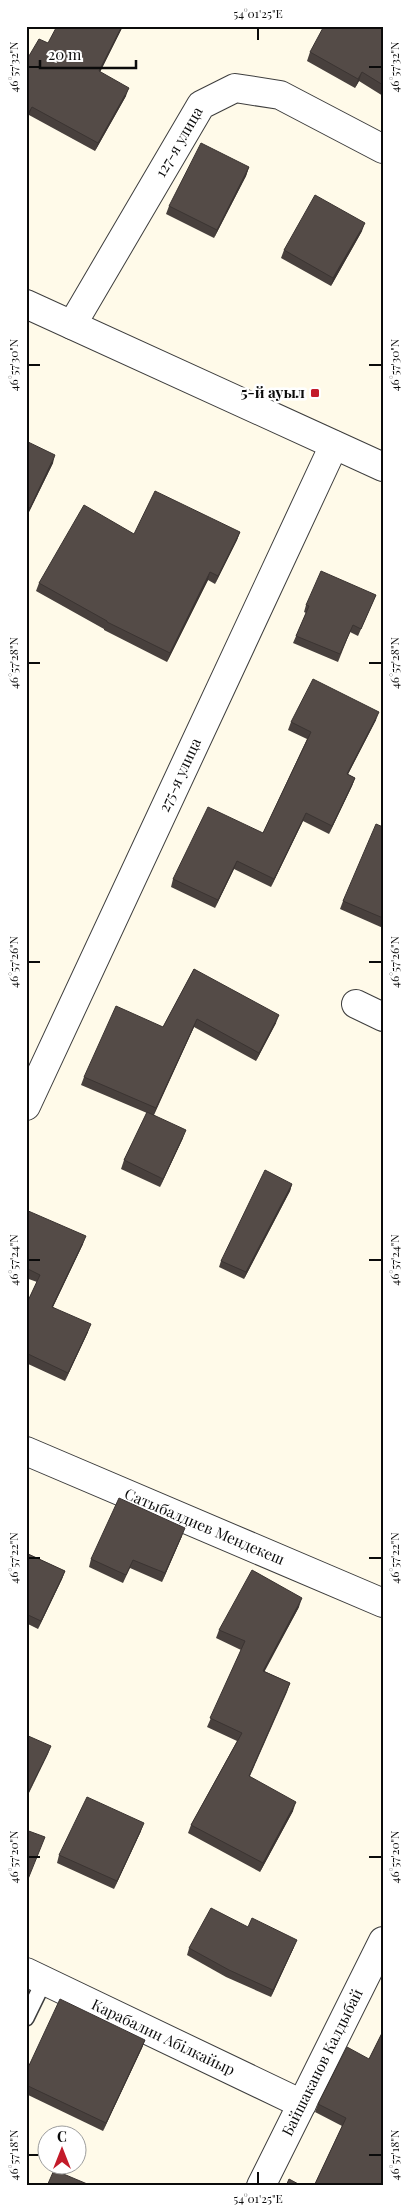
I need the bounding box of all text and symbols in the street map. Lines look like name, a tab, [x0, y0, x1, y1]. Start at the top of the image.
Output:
text: 54°01'25"E	[233, 5, 283, 21]
scale bar	[40, 38, 136, 70]
text: 46°57'32"N	[5, 41, 21, 93]
text: 46°57'32"N	[386, 41, 402, 93]
text: 20 m	[48, 44, 82, 64]
street label: 127-я улица	[150, 102, 207, 181]
text: 46°57'30"N	[5, 338, 21, 391]
text: 46°57'30"N	[386, 338, 402, 391]
place label: 5-й ауыл	[241, 382, 305, 402]
marker: 5-й ауыл	[309, 387, 321, 399]
text: 46°57'28"N	[5, 636, 21, 689]
text: 46°57'28"N	[386, 636, 402, 689]
street label: 275-я улица	[153, 734, 205, 815]
text: 46°57'26"N	[5, 935, 21, 988]
text: 46°57'26"N	[386, 935, 402, 988]
text: 46°57'24"N	[5, 1234, 21, 1286]
text: 46°57'24"N	[386, 1234, 402, 1286]
street label: Сатыбалдиев Мендекеш	[122, 1483, 288, 1569]
text: 46°57'22"N	[5, 1532, 21, 1584]
text: 46°57'22"N	[386, 1532, 402, 1584]
text: 46°57'20"N	[5, 1830, 21, 1883]
text: 46°57'20"N	[386, 1830, 402, 1883]
street label: Байшаканов Калдыбай	[277, 1985, 367, 2139]
street label: Карабалин Абілкайыр	[89, 1994, 239, 2080]
north arrow	[38, 2124, 88, 2174]
text: С	[57, 2127, 67, 2146]
text: 46°57'18"N	[5, 2129, 21, 2180]
text: 46°57'18"N	[386, 2129, 402, 2180]
text: 54°01'25"E	[233, 2190, 283, 2206]

